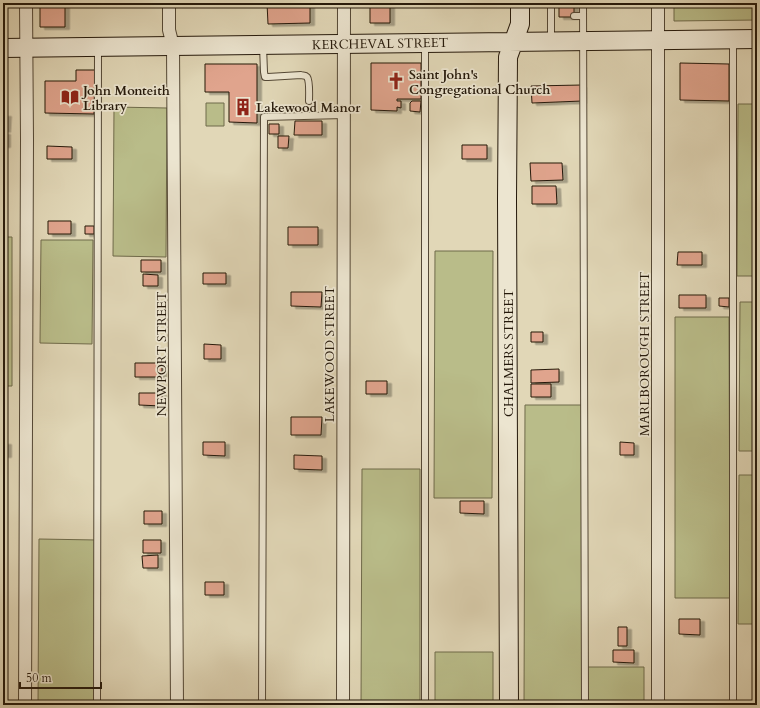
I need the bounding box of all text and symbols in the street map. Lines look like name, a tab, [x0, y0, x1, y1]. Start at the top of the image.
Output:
street label: KERCHEVAL STREET	[312, 34, 449, 54]
place label: Saint John's Congregational Church	[409, 66, 550, 99]
church icon: Saint John's Congregational Church	[386, 71, 406, 91]
place label: John Monteith Library	[81, 82, 170, 115]
library icon: John Monteith Library	[60, 87, 80, 107]
building icon: Lakewood Manor	[233, 97, 253, 117]
place label: Lakewood Manor	[256, 99, 361, 117]
street label: MARLBOROUGH STREET	[636, 271, 654, 436]
street label: LAKEWOOD STREET	[321, 285, 339, 422]
street label: CHALMERS STREET	[500, 289, 518, 417]
street label: NEWPORT STREET	[153, 291, 171, 417]
scale bar	[20, 664, 101, 690]
text: 50 m	[26, 670, 53, 686]

